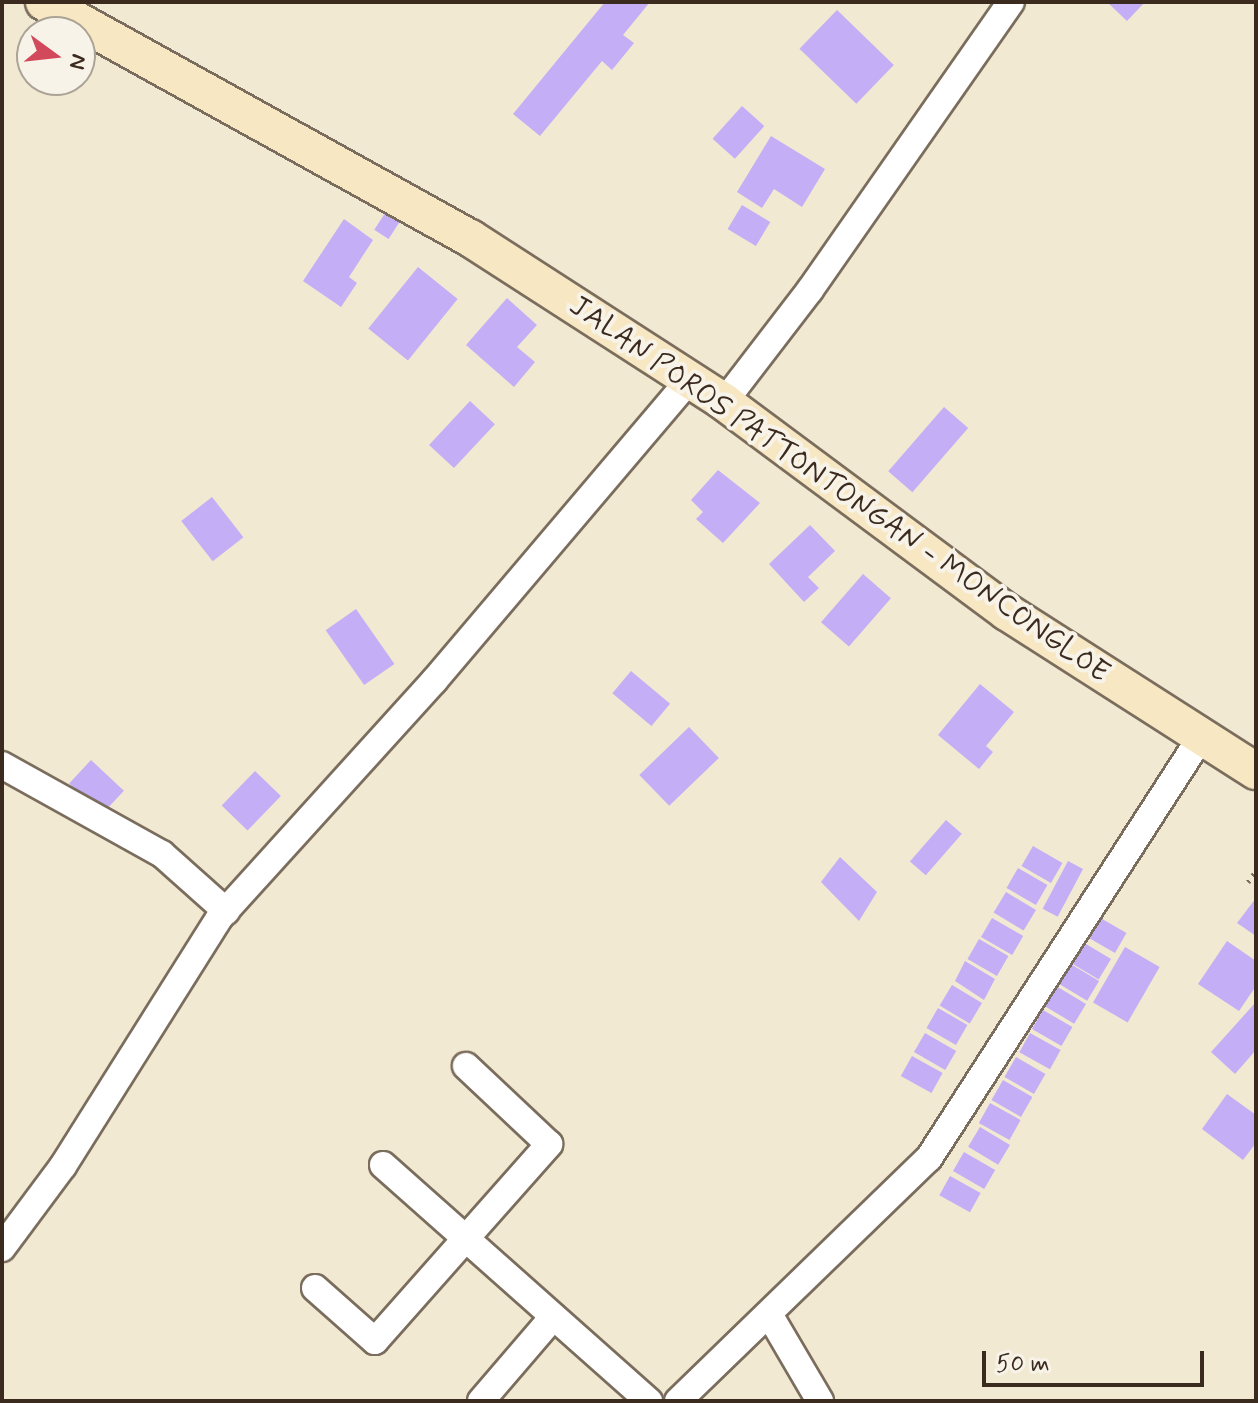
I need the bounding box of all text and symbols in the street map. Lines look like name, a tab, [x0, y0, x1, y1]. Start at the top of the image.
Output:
north arrow	[16, 16, 96, 96]
text: N	[62, 51, 93, 72]
street label: JALAN POROS PATTONTONGAN - MONCONGLOE	[560, 287, 1118, 693]
scale bar	[986, 1335, 1208, 1385]
text: 50 m	[996, 1349, 1050, 1380]

